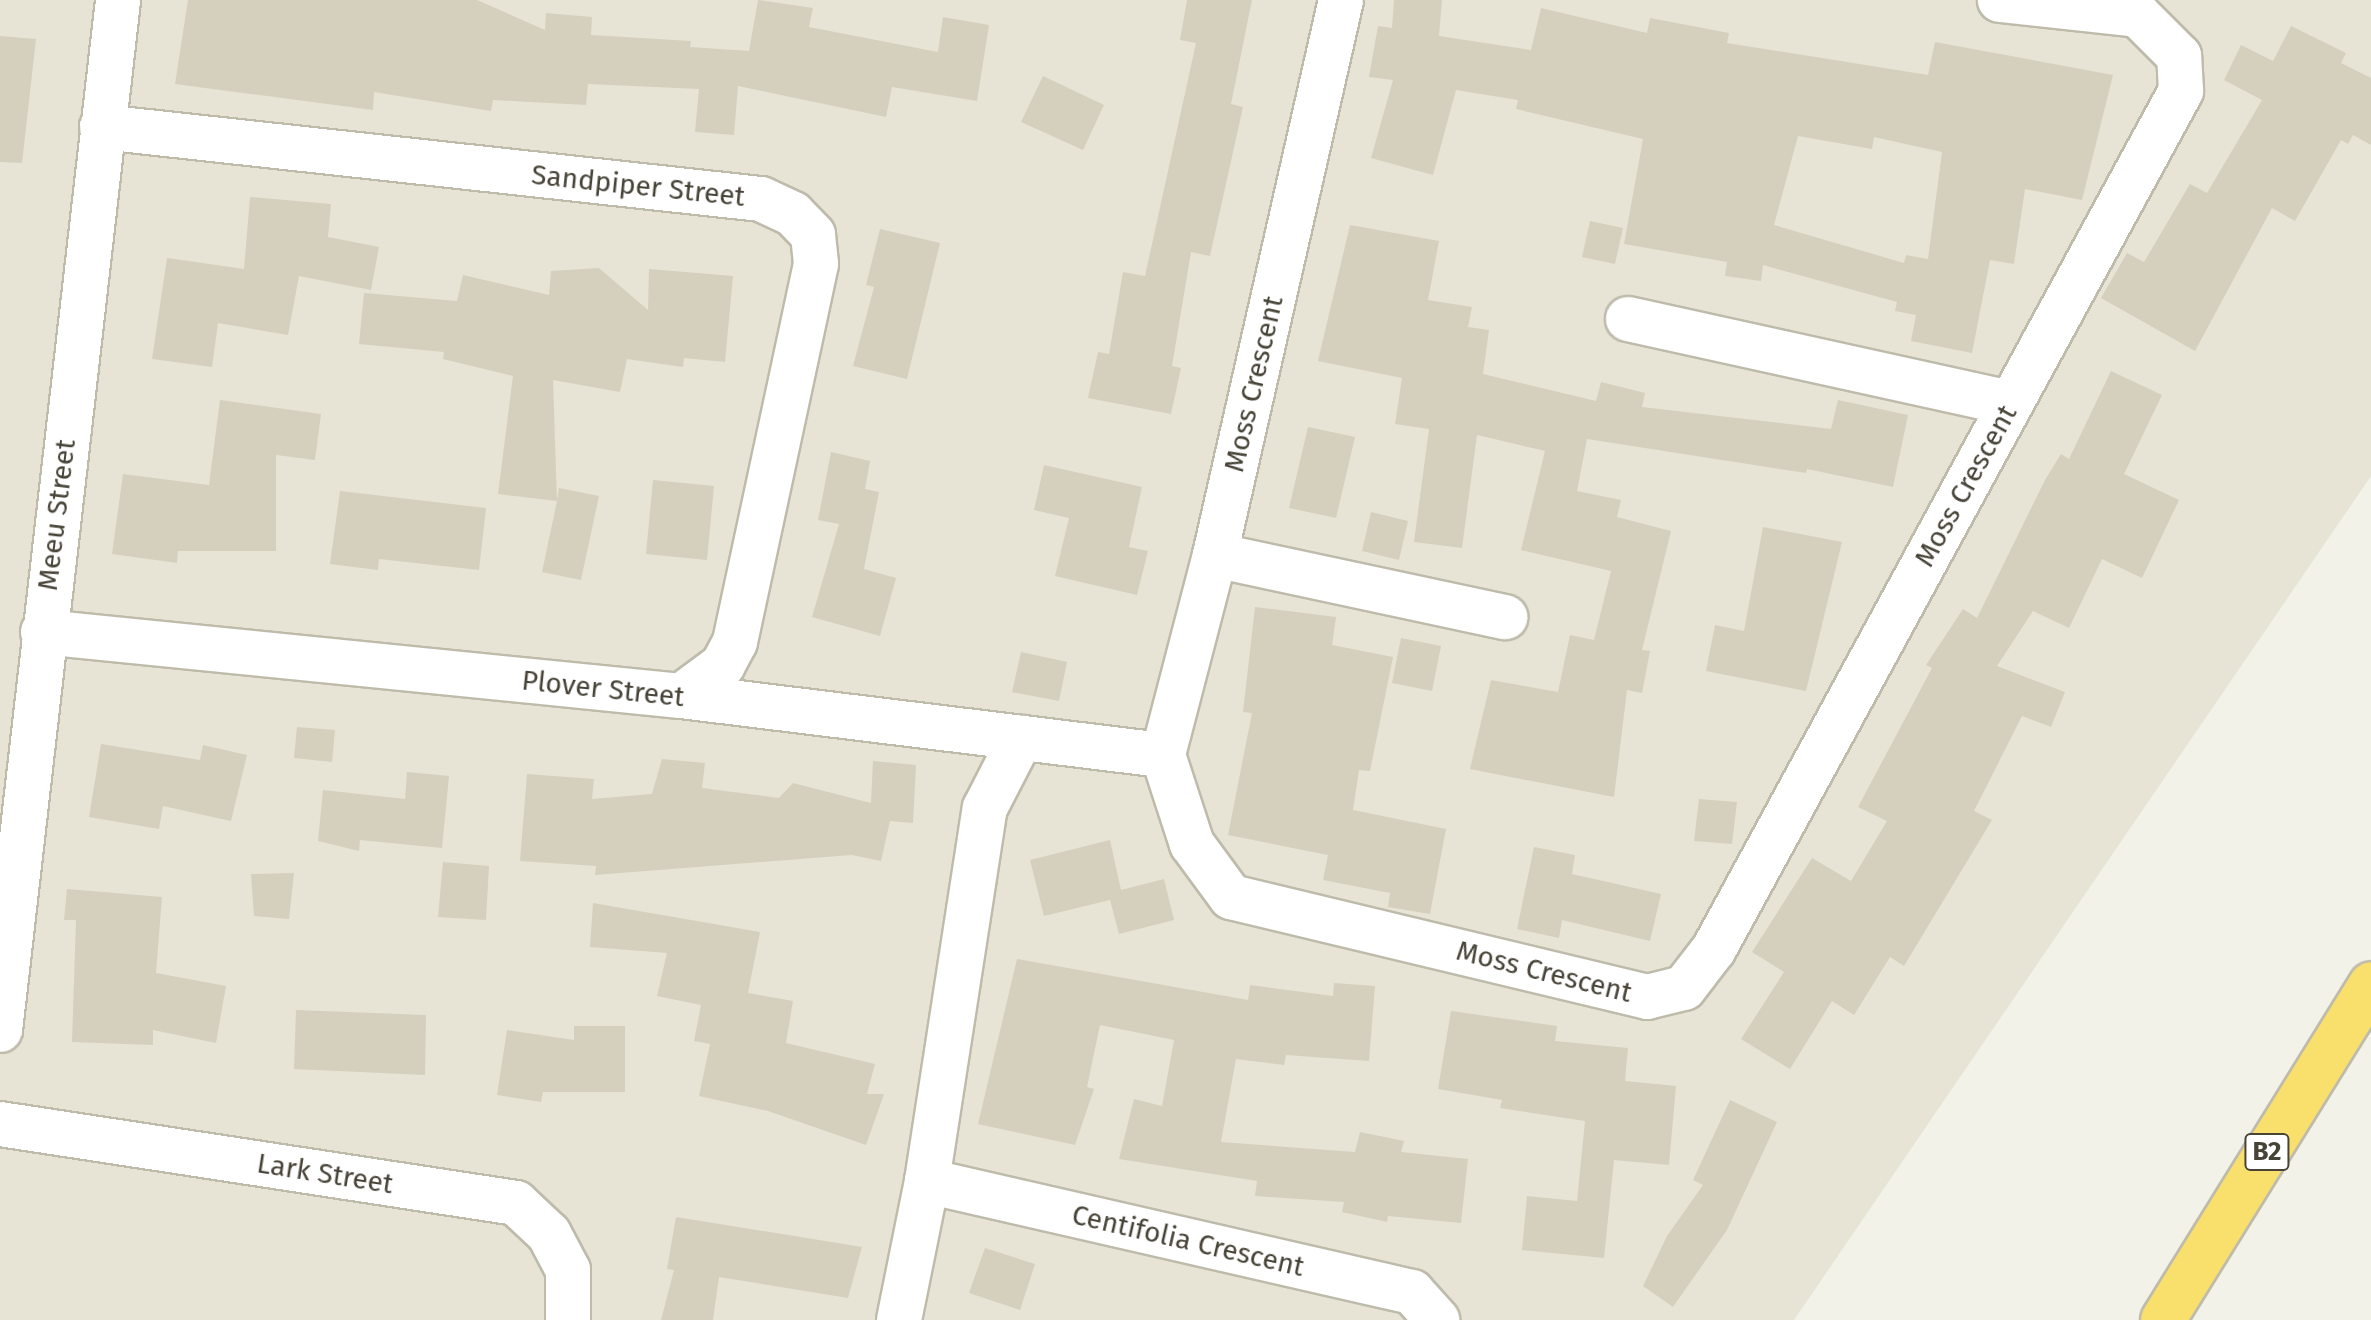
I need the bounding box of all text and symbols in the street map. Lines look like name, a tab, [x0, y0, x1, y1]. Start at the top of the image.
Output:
street label: Sandpiper Street	[530, 158, 746, 214]
street label: Moss Crescent	[1217, 293, 1291, 475]
street label: Moss Crescent	[1908, 399, 2024, 573]
street label: Meeu Street	[31, 438, 83, 592]
street label: Plover Street	[520, 664, 686, 714]
street label: Moss Crescent	[1453, 934, 1635, 1010]
road number: B2	[2243, 1130, 2291, 1174]
street label: Lark Street	[255, 1147, 395, 1201]
street label: Centifolia Crescent	[1069, 1198, 1307, 1284]

